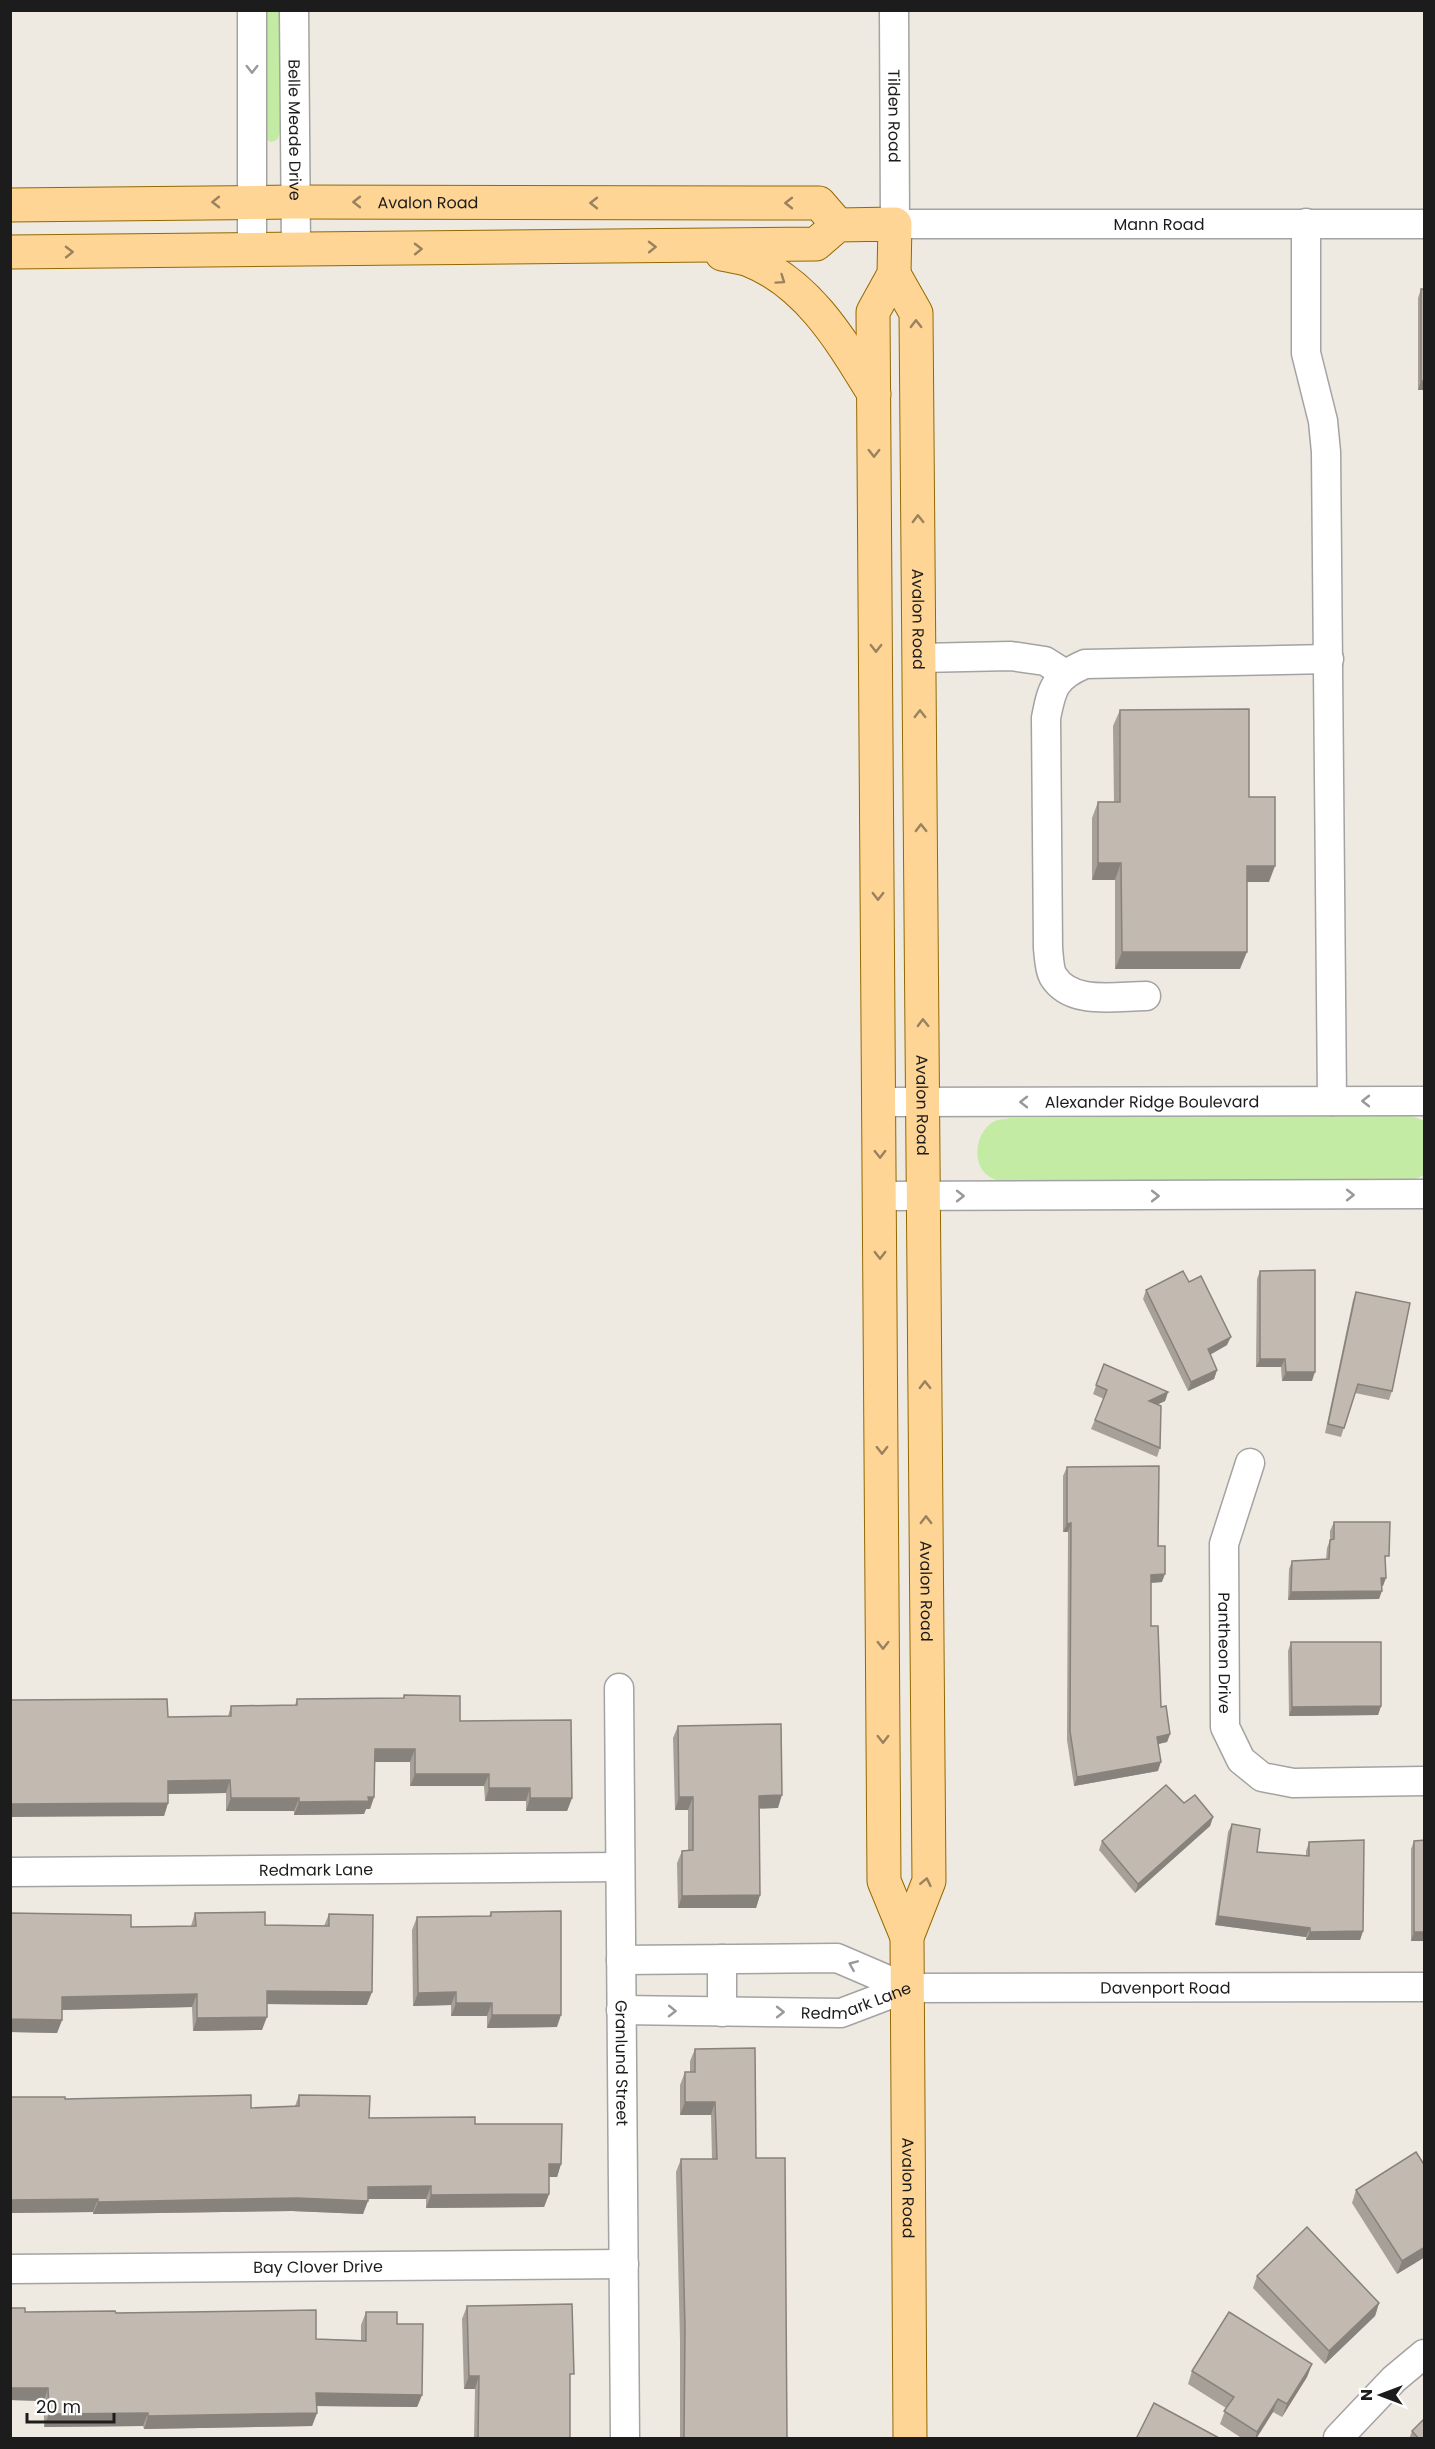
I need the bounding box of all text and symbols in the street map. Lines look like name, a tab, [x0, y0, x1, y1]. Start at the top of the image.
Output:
street label: Belle Meade Drive	[282, 59, 307, 201]
one-way arrow	[246, 64, 258, 73]
street label: Tilden Road	[882, 69, 906, 163]
street label: Avalon Road	[377, 191, 478, 214]
one-way arrow	[211, 196, 220, 209]
one-way arrow	[352, 196, 361, 208]
one-way arrow	[589, 197, 598, 209]
one-way arrow	[784, 197, 793, 209]
street label: Mann Road	[1113, 213, 1205, 236]
one-way arrow	[647, 240, 656, 253]
one-way arrow	[413, 243, 422, 255]
one-way arrow	[64, 246, 73, 258]
one-way arrow	[774, 273, 785, 284]
one-way arrow	[910, 320, 922, 329]
one-way arrow	[868, 448, 880, 457]
one-way arrow	[912, 515, 924, 524]
street label: Avalon Road	[906, 569, 930, 670]
one-way arrow	[870, 643, 882, 652]
one-way arrow	[914, 710, 926, 719]
one-way arrow	[915, 823, 927, 832]
one-way arrow	[872, 892, 884, 901]
one-way arrow	[917, 1018, 929, 1027]
street label: Avalon Road	[910, 1055, 934, 1156]
street label: Alexander Ridge Boulevard	[1045, 1090, 1259, 1114]
one-way arrow	[1361, 1095, 1370, 1107]
one-way arrow	[1020, 1096, 1029, 1108]
one-way arrow	[874, 1150, 886, 1159]
one-way arrow	[1345, 1188, 1354, 1201]
one-way arrow	[1150, 1189, 1159, 1202]
one-way arrow	[955, 1190, 964, 1203]
one-way arrow	[874, 1250, 887, 1259]
one-way arrow	[919, 1380, 931, 1389]
one-way arrow	[876, 1445, 888, 1454]
one-way arrow	[920, 1515, 932, 1524]
street label: Avalon Road	[914, 1541, 938, 1642]
street label: Pantheon Drive	[1212, 1592, 1236, 1714]
one-way arrow	[877, 1640, 889, 1649]
one-way arrow	[877, 1735, 889, 1744]
street label: Redmark Lane	[259, 1858, 373, 1882]
one-way arrow	[919, 1878, 932, 1888]
one-way arrow	[849, 1960, 860, 1972]
street label: Redmark Lane	[801, 1976, 915, 2025]
street label: Davenport Road	[1100, 1976, 1230, 2000]
street label: Granlund Street	[609, 2000, 634, 2126]
one-way arrow	[667, 2005, 676, 2017]
one-way arrow	[776, 2006, 785, 2018]
street label: Avalon Road	[896, 2137, 920, 2239]
street label: Bay Clover Drive	[253, 2255, 383, 2279]
north arrow	[1351, 2365, 1411, 2425]
scale bar	[27, 2386, 114, 2424]
text: N	[1355, 2389, 1378, 2401]
text: 20 m	[36, 2394, 81, 2419]

